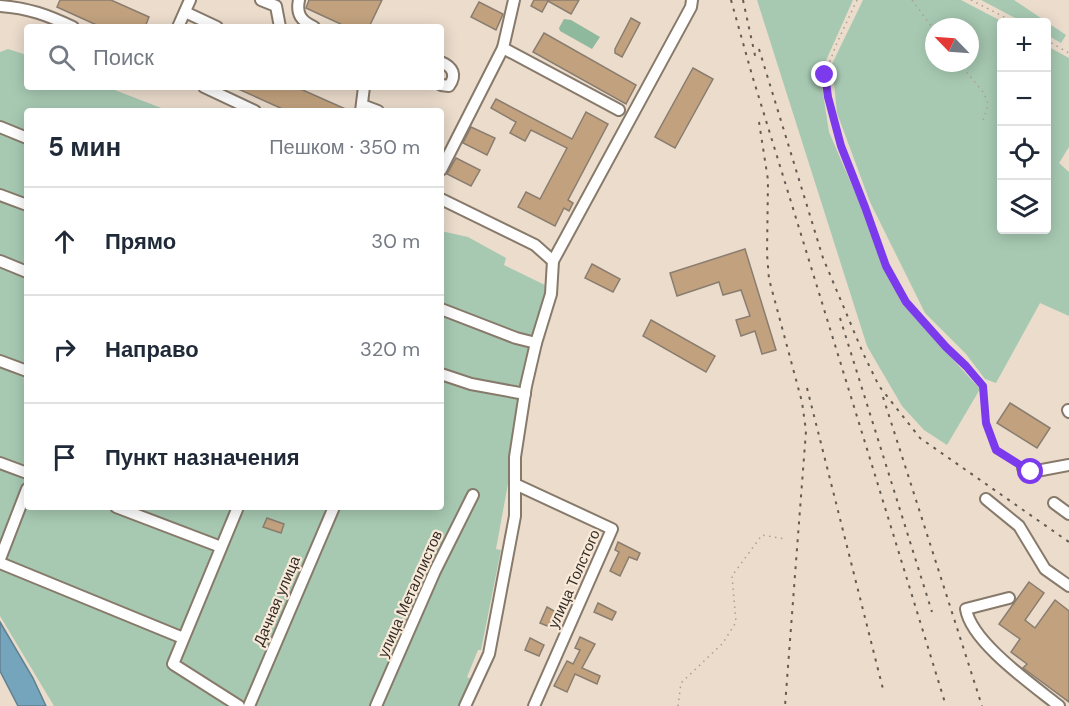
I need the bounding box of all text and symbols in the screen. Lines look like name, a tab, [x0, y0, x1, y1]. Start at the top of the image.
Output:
north arrow	[925, 18, 979, 72]
map controls	[997, 18, 1051, 234]
button: +	[997, 18, 1051, 72]
search box	[24, 24, 444, 90]
icon: search	[45, 41, 78, 74]
text: Поиск	[93, 43, 154, 72]
route end	[811, 61, 837, 87]
button: −	[997, 72, 1051, 126]
button: locate	[997, 126, 1051, 180]
text: 5 мин	[48, 130, 121, 164]
text: Пешком · 350 m	[269, 134, 420, 160]
button: layers	[997, 180, 1051, 234]
icon: ahead	[48, 225, 81, 258]
text: Прямо	[105, 227, 176, 256]
text: 30 m	[371, 228, 420, 254]
icon: right	[48, 333, 81, 366]
text: Направо	[105, 335, 199, 364]
text: 320 m	[360, 336, 420, 362]
icon: arrive	[48, 441, 81, 474]
text: Пункт назначения	[105, 443, 300, 472]
route start	[1017, 458, 1043, 484]
street label: улица Металлистов	[373, 527, 447, 661]
street label: улица Толстого	[543, 527, 605, 631]
street label: Дачная улица	[249, 552, 305, 649]

